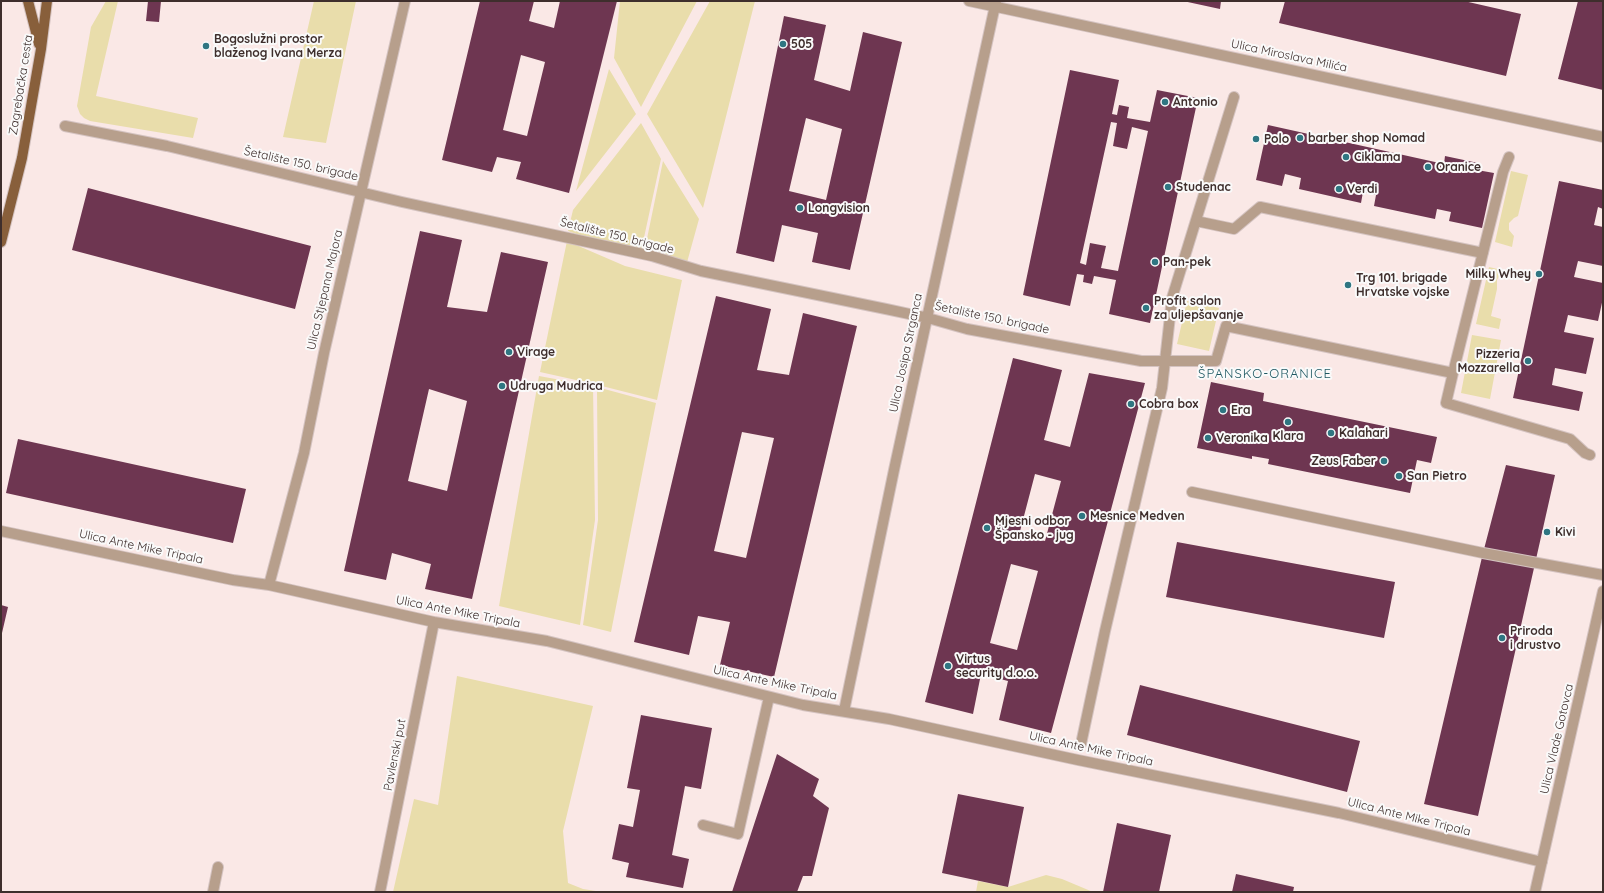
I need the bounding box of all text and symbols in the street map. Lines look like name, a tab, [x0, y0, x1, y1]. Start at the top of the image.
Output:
place label: Bogoslužni prostor blaženog Ivana Merza	[214, 32, 342, 60]
street label: Zagrebačka cesta	[6, 34, 36, 136]
place label: 505	[791, 37, 812, 51]
street label: Ulica Miroslava Milića	[1230, 37, 1348, 75]
marker: 505	[778, 39, 788, 49]
marker: Bogoslužni prostor blaženog Ivana Merza	[201, 41, 211, 51]
place label: Antonio	[1173, 95, 1218, 109]
marker: Antonio	[1160, 97, 1170, 107]
place label: barber shop Nomad	[1308, 131, 1425, 145]
place label: Polo	[1264, 132, 1289, 146]
marker: barber shop Nomad	[1295, 133, 1305, 143]
marker: Polo	[1251, 134, 1261, 144]
street label: Šetalište 150. brigade	[243, 144, 359, 184]
place label: Ciklama	[1354, 150, 1400, 164]
marker: Ciklama	[1341, 152, 1351, 162]
place label: Oranice	[1436, 160, 1481, 174]
marker: Oranice	[1423, 162, 1433, 172]
place label: Studenac	[1176, 180, 1231, 194]
marker: Studenac	[1163, 182, 1173, 192]
place label: Verdi	[1347, 182, 1377, 196]
marker: Verdi	[1334, 184, 1344, 194]
place label: Longvision	[808, 201, 870, 215]
marker: Longvision	[795, 203, 805, 213]
street label: Šetalište 150. brigade	[559, 215, 675, 257]
street label: Ulica Stjepana Majora	[304, 228, 346, 352]
place label: Pan-pek	[1163, 255, 1211, 269]
marker: Pan-pek	[1150, 257, 1160, 267]
place label: Milky Whey	[1465, 267, 1531, 281]
marker: Milky Whey	[1534, 269, 1544, 279]
place label: Trg 101. brigade Hrvatske vojske	[1356, 271, 1450, 299]
marker: Trg 101. brigade Hrvatske vojske	[1343, 280, 1353, 290]
street label: Ulica Josipa Strganca	[886, 292, 926, 414]
place label: Profit salon za uljepšavanje	[1154, 294, 1244, 322]
street label: Šetalište 150. brigade	[933, 299, 1051, 337]
marker: Profit salon za uljepšavanje	[1141, 303, 1151, 313]
place label: Virage	[517, 345, 555, 359]
marker: Virage	[504, 347, 514, 357]
place label: Pizzeria Mozzarella	[1458, 347, 1520, 375]
marker: Pizzeria Mozzarella	[1523, 356, 1533, 366]
district label: ŠPANSKO-ORANICE	[1198, 366, 1332, 382]
place label: Udruga Mudrica	[510, 379, 603, 393]
marker: Udruga Mudrica	[497, 381, 507, 391]
place label: Cobra box	[1139, 397, 1198, 411]
marker: Cobra box	[1126, 399, 1136, 409]
place label: Era	[1231, 403, 1250, 417]
marker: Era	[1218, 405, 1228, 415]
marker: Klara	[1283, 417, 1293, 427]
place label: Kalahari	[1339, 426, 1388, 440]
marker: Kalahari	[1326, 428, 1336, 438]
place label: Klara	[1272, 429, 1304, 443]
place label: Veronika	[1216, 431, 1268, 445]
marker: Veronika	[1203, 433, 1213, 443]
place label: Zeus Faber	[1311, 454, 1376, 468]
marker: Zeus Faber	[1379, 456, 1389, 466]
place label: San Pietro	[1407, 469, 1467, 483]
marker: San Pietro	[1394, 471, 1404, 481]
place label: Mesnice Medven	[1090, 509, 1185, 523]
marker: Mesnice Medven	[1077, 511, 1087, 521]
place label: Mjesni odbor Špansko - jug	[995, 514, 1074, 542]
marker: Mjesni odbor Špansko - jug	[982, 523, 992, 533]
place label: Kivi	[1555, 525, 1575, 539]
street label: Ulica Ante Mike Tripala	[78, 527, 204, 567]
marker: Kivi	[1542, 527, 1552, 537]
street label: Ulica Ante Mike Tripala	[395, 593, 521, 631]
place label: Priroda i drustvo	[1510, 624, 1561, 652]
marker: Priroda i drustvo	[1497, 633, 1507, 643]
place label: Virtus security d.o.o.	[956, 652, 1037, 680]
marker: Virtus security d.o.o.	[943, 661, 953, 671]
street label: Ulica Ante Mike Tripala	[712, 663, 838, 703]
street label: Ulica Vlade Gotovca	[1537, 683, 1577, 795]
street label: Pavlenski put	[381, 718, 409, 792]
street label: Ulica Ante Mike Tripala	[1028, 729, 1154, 769]
street label: Ulica Ante Mike Tripala	[1346, 795, 1472, 839]

